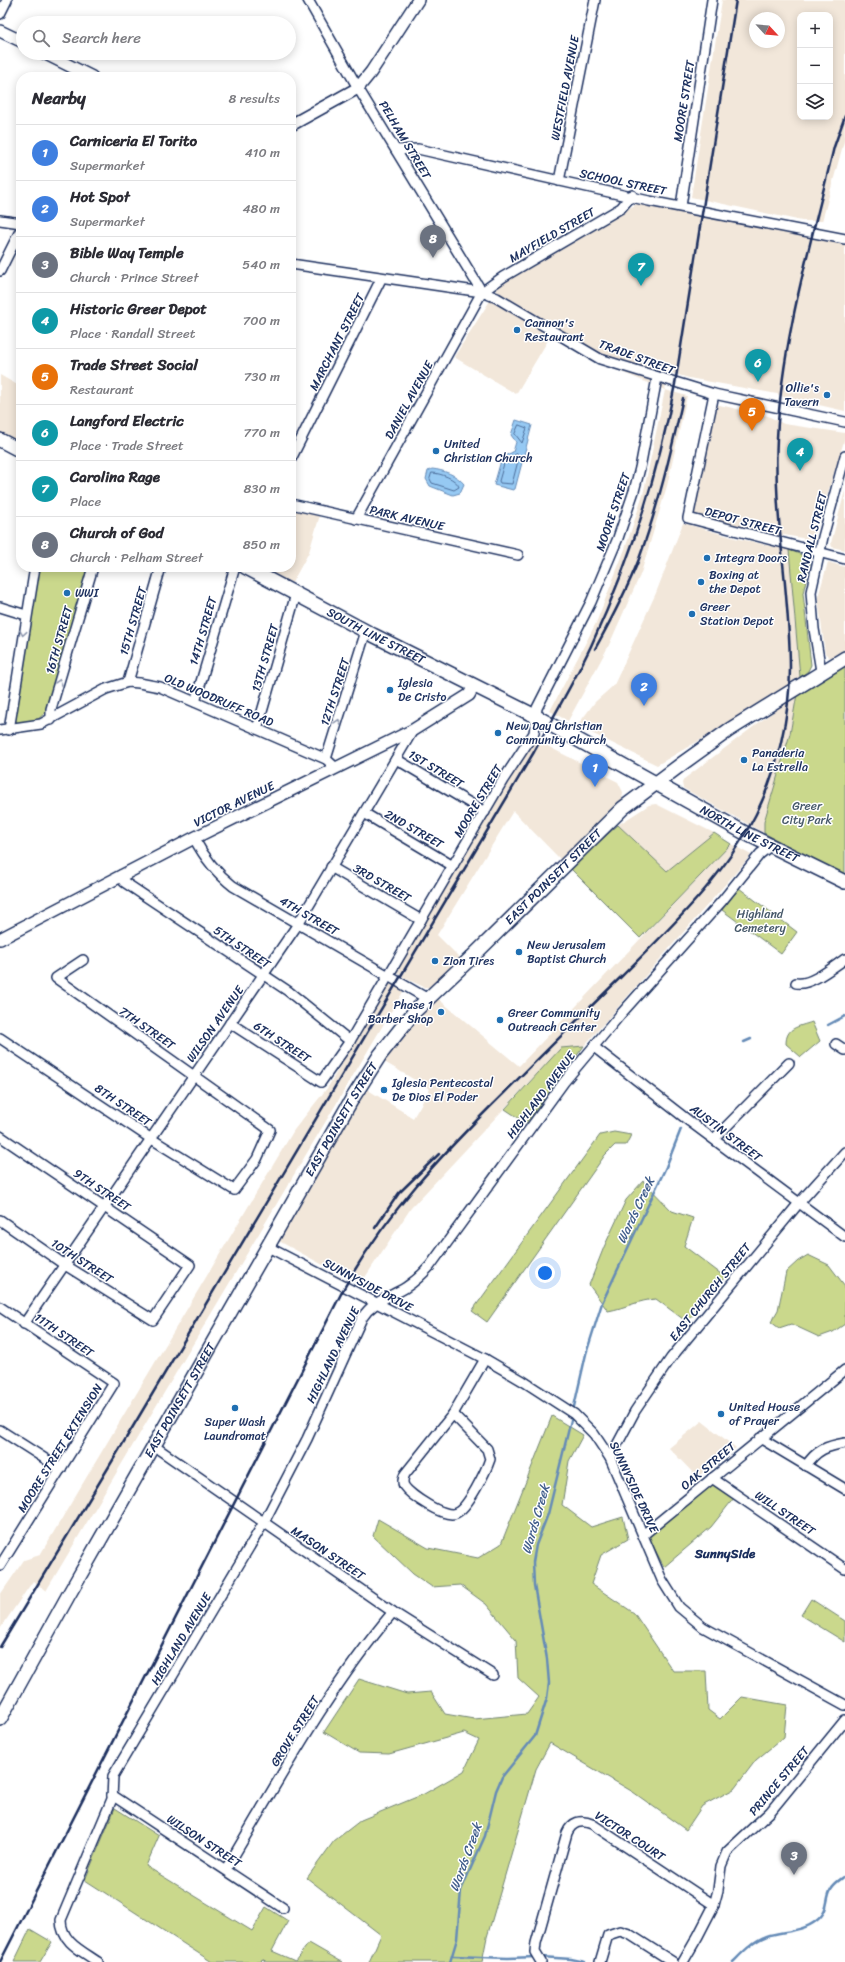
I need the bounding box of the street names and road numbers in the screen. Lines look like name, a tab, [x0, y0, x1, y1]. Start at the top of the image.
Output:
street label: WESTFIELD AVENUE	[544, 32, 586, 142]
street label: MOORE STREET	[667, 58, 701, 143]
street label: PELHAM STREET	[373, 96, 438, 184]
street label: SCHOOL STREET	[578, 162, 669, 202]
street label: MAYFIELD STREET	[505, 201, 600, 269]
street label: MARCHANT STREET	[303, 288, 372, 395]
street label: TRADE STREET	[596, 333, 680, 381]
street label: DANIEL AVENUE	[378, 356, 440, 443]
street label: MOORE STREET	[589, 469, 637, 554]
street label: RANDALL STREET	[790, 488, 834, 584]
street label: PARK AVENUE	[367, 499, 448, 538]
street label: DEPOT STREET	[702, 500, 785, 542]
street label: 15TH STREET	[113, 583, 154, 658]
street label: 14TH STREET	[183, 593, 224, 668]
street label: SOUTH LINE STREET	[323, 601, 430, 671]
street label: 16TH STREET	[39, 602, 79, 677]
street label: 13TH STREET	[245, 620, 285, 695]
street label: 12TH STREET	[314, 654, 357, 729]
street label: OLD WOODRUFF ROAD	[161, 667, 277, 733]
street label: 1ST STREET	[404, 744, 469, 795]
street label: MOORE STREET	[447, 759, 509, 842]
street label: VICTOR AVENUE	[190, 774, 280, 833]
street label: NORTH LINE STREET	[696, 799, 804, 870]
street label: 2ND STREET	[380, 803, 449, 855]
street label: EAST POINSETT STREET	[499, 823, 608, 930]
street label: 3RD STREET	[349, 858, 416, 909]
street label: 4TH STREET	[275, 890, 344, 942]
street label: 5TH STREET	[209, 920, 276, 975]
street label: WILSON AVENUE	[180, 980, 251, 1067]
street label: 7TH STREET	[114, 1000, 181, 1056]
street label: 6TH STREET	[249, 1015, 316, 1069]
street label: HIGHLAND AVENUE	[501, 1045, 582, 1144]
street label: EAST POINSETT STREET	[299, 1057, 384, 1181]
street label: 8TH STREET	[90, 1078, 157, 1133]
street label: AUSTIN STREET	[684, 1098, 768, 1168]
street label: 9TH STREET	[69, 1163, 136, 1218]
street label: 10TH STREET	[46, 1233, 118, 1290]
street label: EAST CHURCH STREET	[663, 1237, 757, 1346]
street label: SUNNYSIDE DRIVE	[319, 1252, 418, 1319]
street label: HIGHLAND AVENUE	[300, 1302, 366, 1407]
street label: 11TH STREET	[30, 1307, 99, 1364]
street label: EAST POINSETT STREET	[138, 1338, 222, 1462]
street label: MOORE STREET EXTENSION	[11, 1379, 109, 1517]
street label: OAK STREET	[675, 1436, 741, 1496]
street label: SUNNYSIDE DRIVE	[603, 1437, 666, 1538]
street label: WILL STREET	[750, 1485, 821, 1542]
street label: MASON STREET	[286, 1520, 371, 1587]
street label: HIGHLAND AVENUE	[145, 1587, 218, 1690]
street label: GROVE STREET	[264, 1690, 326, 1771]
street label: PRINCE STREET	[743, 1741, 815, 1821]
street label: VICTOR COURT	[590, 1805, 671, 1868]
street label: WILSON STREET	[162, 1808, 246, 1874]

